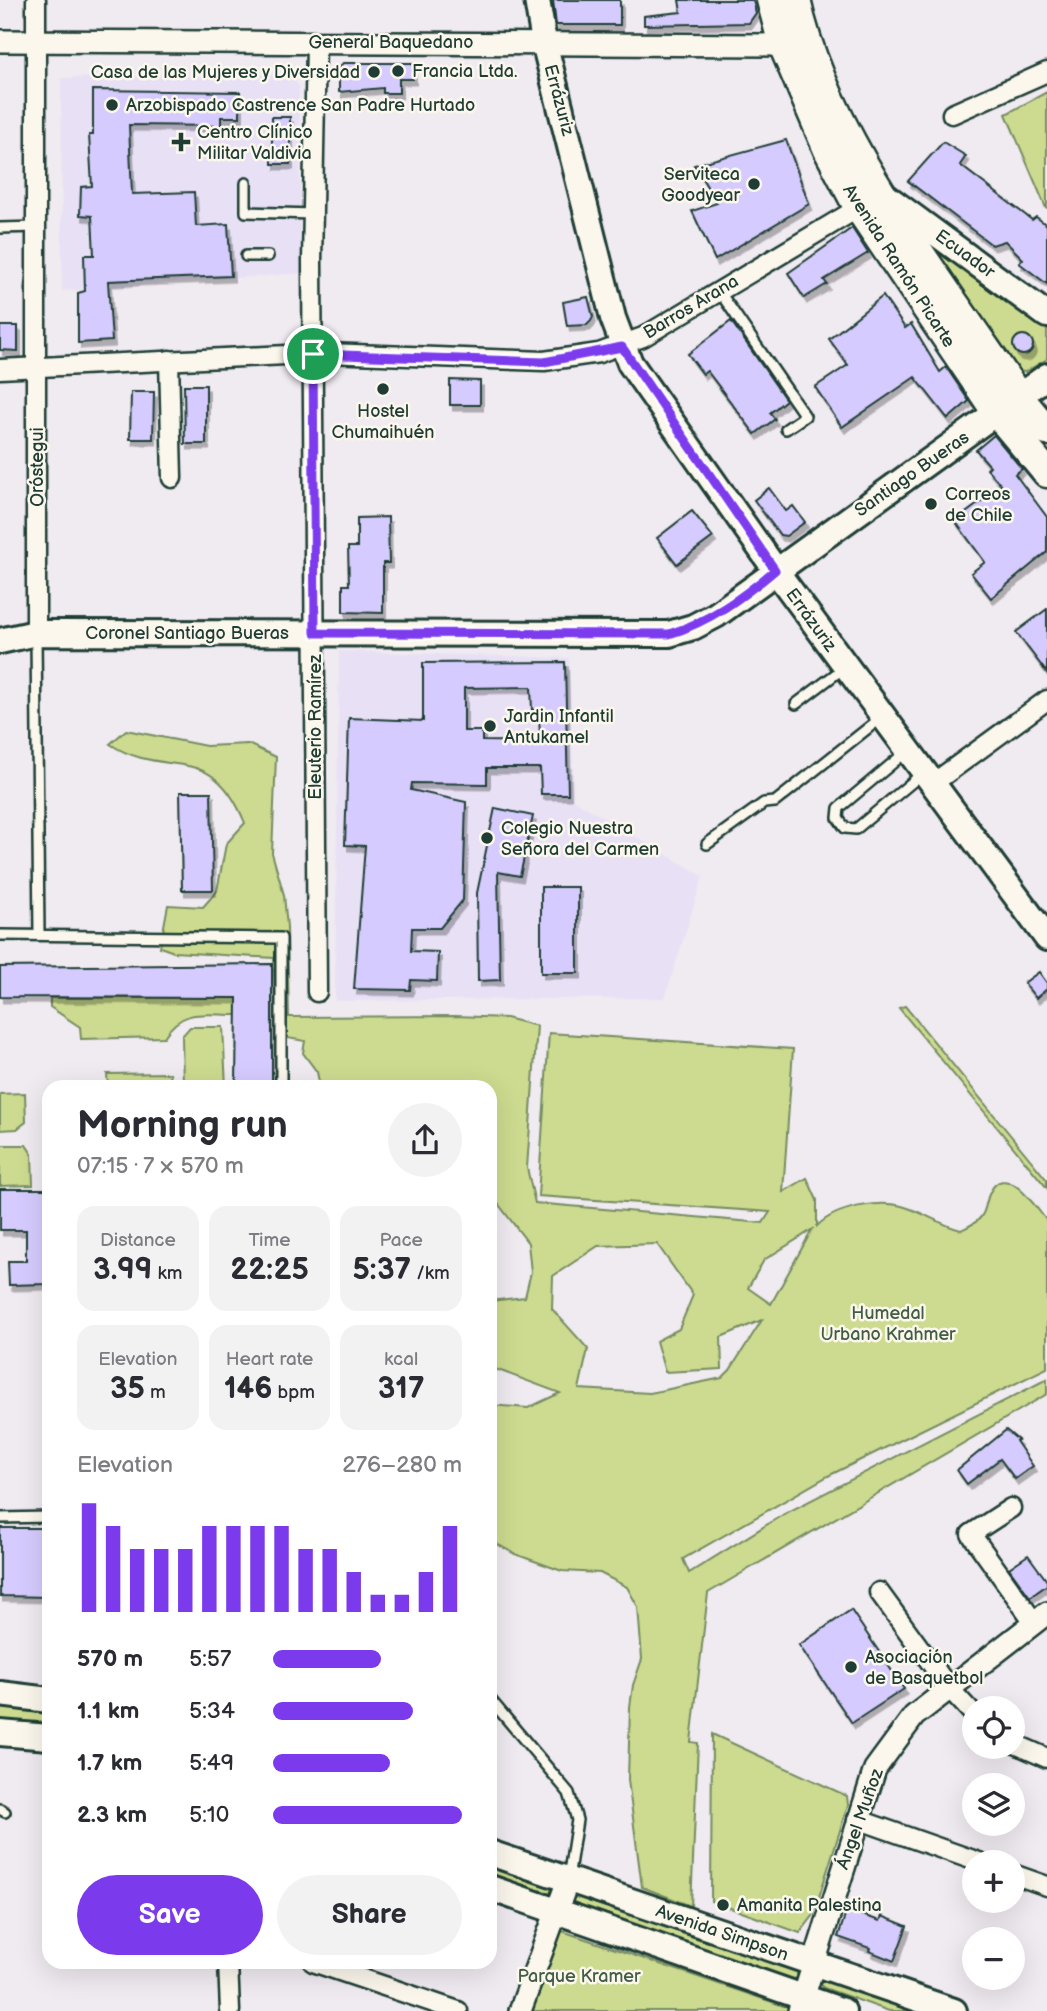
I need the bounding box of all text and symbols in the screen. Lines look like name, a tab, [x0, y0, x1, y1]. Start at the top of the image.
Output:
street label: General Baquedano	[309, 32, 473, 53]
place label: Francia Ltda.	[412, 61, 517, 82]
place label: Casa de las Mujeres y Diversidad	[91, 62, 360, 83]
street label: Errázuriz	[539, 62, 579, 138]
marker: Francia Ltda.	[390, 63, 406, 79]
marker: Casa de las Mujeres y Diversidad	[366, 64, 382, 80]
place label: Arzobispado Castrence San Padre Hurtado	[126, 95, 475, 116]
marker: Arzobispado Castrence San Padre Hurtado	[104, 97, 120, 113]
place label: Centro Clínico Militar Valdivia	[197, 122, 313, 164]
marker: Centro Clínico Militar Valdivia	[171, 132, 191, 152]
place label: Serviteca Goodyear	[661, 164, 740, 206]
marker: Serviteca Goodyear	[746, 176, 762, 192]
street label: Avenida Ramón Picarte	[838, 181, 960, 352]
street label: Ecuador	[931, 225, 999, 283]
street label: Barros Arana	[640, 270, 742, 344]
pin	[283, 324, 343, 384]
icon: arrive	[294, 335, 332, 373]
marker: Hostel Chumaihuén	[375, 381, 391, 397]
place label: Hostel Chumaihuén	[332, 401, 434, 443]
street label: Oróstegui	[27, 427, 48, 507]
street label: Santiago Bueras	[851, 427, 973, 521]
place label: Correos de Chile	[945, 484, 1013, 526]
marker: Correos de Chile	[923, 496, 939, 512]
street label: Errázuriz	[781, 584, 841, 656]
street label: Coronel Santiago Bueras	[85, 623, 289, 644]
street label: Eleuterio Ramírez	[305, 654, 326, 800]
place label: Jardin Infantil Antukamel	[504, 706, 614, 748]
marker: Jardin Infantil Antukamel	[482, 718, 498, 734]
place label: Colegio Nuestra Señora del Carmen	[501, 818, 659, 860]
marker: Colegio Nuestra Señora del Carmen	[479, 830, 495, 846]
text: Morning run	[77, 1103, 288, 1148]
button: share	[388, 1103, 462, 1177]
text: 07:15 · 7 × 570 m	[77, 1152, 244, 1180]
text: Distance	[100, 1229, 176, 1252]
text: Time	[248, 1229, 291, 1252]
text: Pace	[379, 1229, 423, 1252]
text: 3.99	[93, 1252, 152, 1288]
text: 22:25	[230, 1252, 309, 1288]
text: 5:37	[352, 1252, 411, 1288]
text: km	[152, 1262, 183, 1285]
text: /km	[411, 1262, 450, 1285]
park label: Humedal Urbano Krahmer	[820, 1303, 956, 1345]
text: Elevation	[98, 1348, 177, 1371]
text: Heart rate	[226, 1348, 313, 1371]
text: kcal	[384, 1348, 418, 1371]
text: 35	[110, 1371, 145, 1407]
text: 146	[224, 1371, 272, 1407]
text: 317	[378, 1371, 425, 1407]
text: m	[145, 1381, 166, 1404]
text: bpm	[272, 1381, 315, 1404]
text: Elevation	[77, 1451, 173, 1479]
text: 276–280 m	[342, 1451, 462, 1479]
text: 570 m	[77, 1645, 143, 1673]
text: 5:57	[189, 1645, 231, 1673]
place label: Asociación de Basquetbol	[865, 1647, 983, 1689]
marker: Asociación de Basquetbol	[843, 1659, 859, 1675]
map controls	[962, 1696, 1025, 1990]
button: locate	[962, 1696, 1025, 1759]
text: 1.1 km	[77, 1697, 139, 1725]
text: 5:34	[189, 1697, 235, 1725]
text: 1.7 km	[77, 1749, 142, 1777]
text: 5:49	[189, 1749, 234, 1777]
street label: Ángel Muñoz	[830, 1765, 888, 1872]
button: layers	[962, 1773, 1025, 1836]
text: 2.3 km	[77, 1801, 147, 1829]
text: 5:10	[189, 1801, 229, 1829]
button: +	[962, 1850, 1025, 1913]
button: Save	[77, 1875, 263, 1955]
button: Share	[277, 1875, 462, 1955]
place label: Amanita Palestina	[737, 1895, 882, 1916]
marker: Amanita Palestina	[715, 1897, 731, 1913]
street label: Avenida Simpson	[653, 1900, 791, 1966]
button: −	[962, 1927, 1025, 1990]
park label: Parque Kramer	[518, 1966, 641, 1987]

